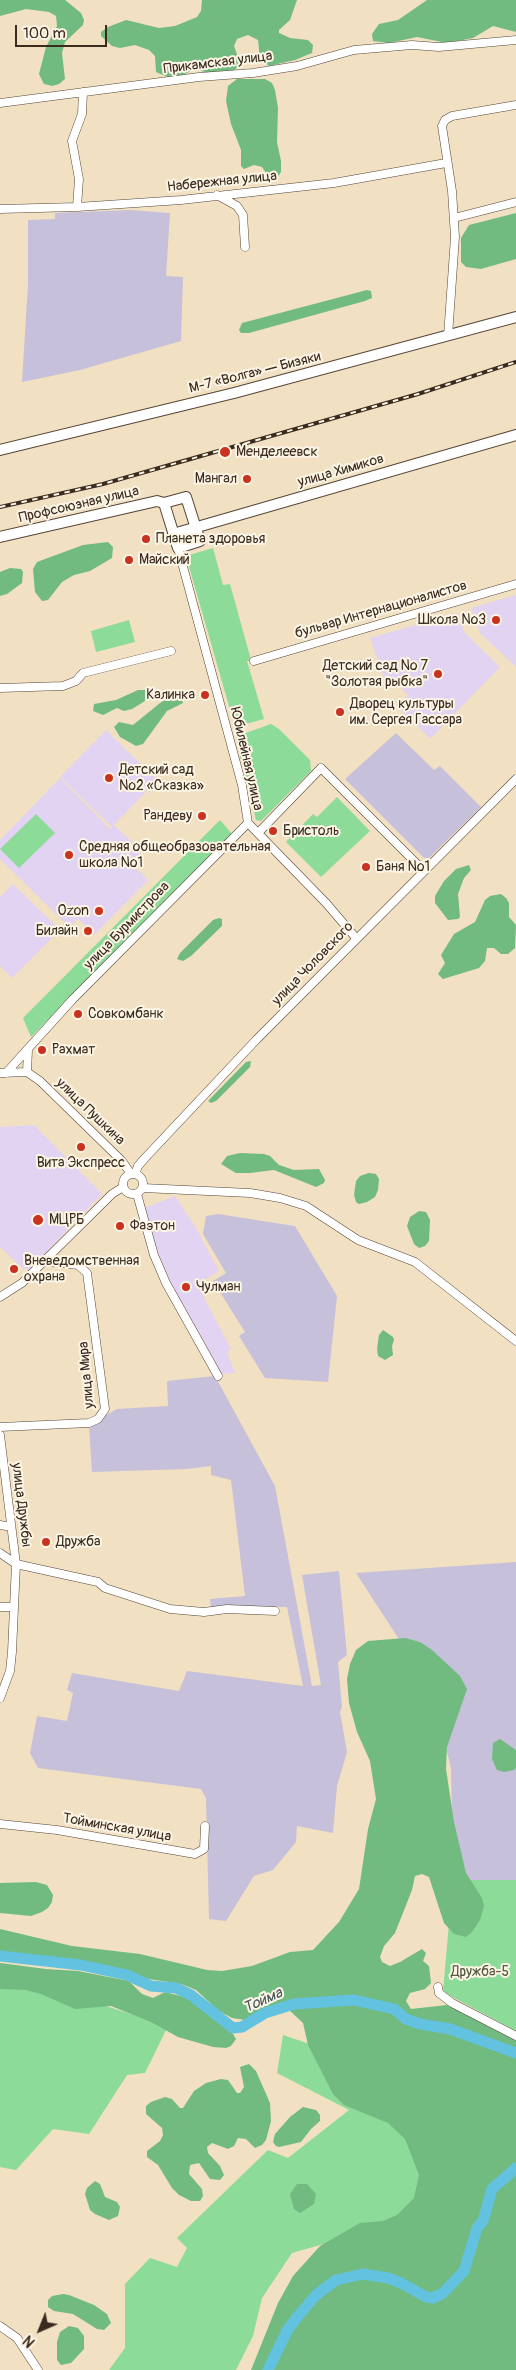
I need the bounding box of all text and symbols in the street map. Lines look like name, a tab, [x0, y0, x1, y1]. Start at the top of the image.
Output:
scale bar	[18, 15, 110, 47]
text: 100 m	[23, 24, 66, 43]
street label: Прикамская улица	[163, 48, 273, 78]
street label: Набережная улица	[166, 168, 278, 196]
street label: М-7 «Волга» — Бизяки	[187, 349, 323, 397]
place label: Менделеевск	[236, 444, 318, 460]
marker: Менделеевск	[218, 445, 232, 459]
street label: улица Химиков	[296, 451, 386, 491]
place label: Мангал	[195, 471, 237, 487]
marker: Мангал	[241, 473, 253, 485]
street label: Профсоюзная улица	[17, 483, 141, 527]
place label: Планета здоровья	[156, 531, 265, 547]
marker: Планета здоровья	[140, 533, 152, 545]
place label: Майский	[139, 552, 190, 568]
marker: Майский	[123, 554, 135, 566]
street label: бульвар Интернационалистов	[293, 577, 469, 643]
place label: Школа №3	[418, 612, 486, 628]
marker: Школа №3	[490, 614, 502, 626]
place label: Детский сад № 7 "Золотая рыбка"	[323, 658, 428, 690]
marker: Детский сад № 7 "Золотая рыбка"	[432, 668, 444, 680]
place label: Калинка	[146, 687, 195, 703]
marker: Калинка	[199, 689, 211, 701]
place label: Дворец культуры им. Сергея Гассара	[350, 696, 462, 729]
street label: Юбилейная улица	[226, 706, 266, 812]
marker: Дворец культуры им. Сергея Гассара	[334, 706, 346, 718]
place label: Детский сад №2 «Сказка»	[119, 762, 204, 794]
marker: Детский сад №2 «Сказка»	[103, 772, 115, 784]
place label: Рандеву	[143, 808, 192, 824]
marker: Рандеву	[196, 810, 208, 822]
place label: Бристоль	[283, 823, 339, 839]
marker: Бристоль	[267, 825, 279, 837]
place label: Средняя общеобразовательная школа №1	[79, 839, 271, 872]
marker: Средняя общеобразовательная школа №1	[63, 849, 75, 861]
place label: Баня №1	[376, 859, 430, 875]
marker: Баня №1	[360, 861, 372, 873]
street label: улица Бурмистрова	[81, 879, 173, 973]
place label: Ozon	[58, 903, 89, 919]
marker: Ozon	[93, 905, 105, 917]
street label: улица Чоловского	[269, 919, 357, 1009]
place label: Билайн	[36, 923, 78, 939]
marker: Билайн	[82, 925, 94, 937]
place label: Совкомбанк	[88, 1006, 164, 1022]
marker: Совкомбанк	[72, 1008, 84, 1020]
place label: Рахмат	[52, 1042, 95, 1058]
marker: Рахмат	[36, 1044, 48, 1056]
street label: улица Пушкина	[52, 1075, 128, 1149]
marker: Вита Экспресс	[75, 1141, 87, 1153]
place label: Вита Экспресс	[37, 1155, 125, 1171]
place label: МЦРБ	[49, 1212, 84, 1228]
marker: МЦРБ	[31, 1213, 45, 1227]
place label: Фаэтон	[130, 1218, 175, 1234]
marker: Фаэтон	[114, 1220, 126, 1232]
place label: Вневедомственная охрана	[24, 1253, 139, 1285]
marker: Вневедомственная охрана	[8, 1263, 20, 1275]
place label: Чулман	[196, 1279, 240, 1295]
marker: Чулман	[180, 1281, 192, 1293]
street label: улица Мира	[76, 1341, 98, 1409]
street label: улица Дружбы	[7, 1462, 35, 1548]
place label: Дружба	[56, 1534, 100, 1550]
marker: Дружба	[40, 1536, 52, 1548]
street label: Тойминская улица	[61, 1810, 173, 1846]
park label: Дружба-5	[451, 1964, 509, 1980]
water label: Тойма	[241, 1985, 285, 2017]
north arrow	[15, 2305, 65, 2355]
text: N	[20, 2332, 39, 2351]

